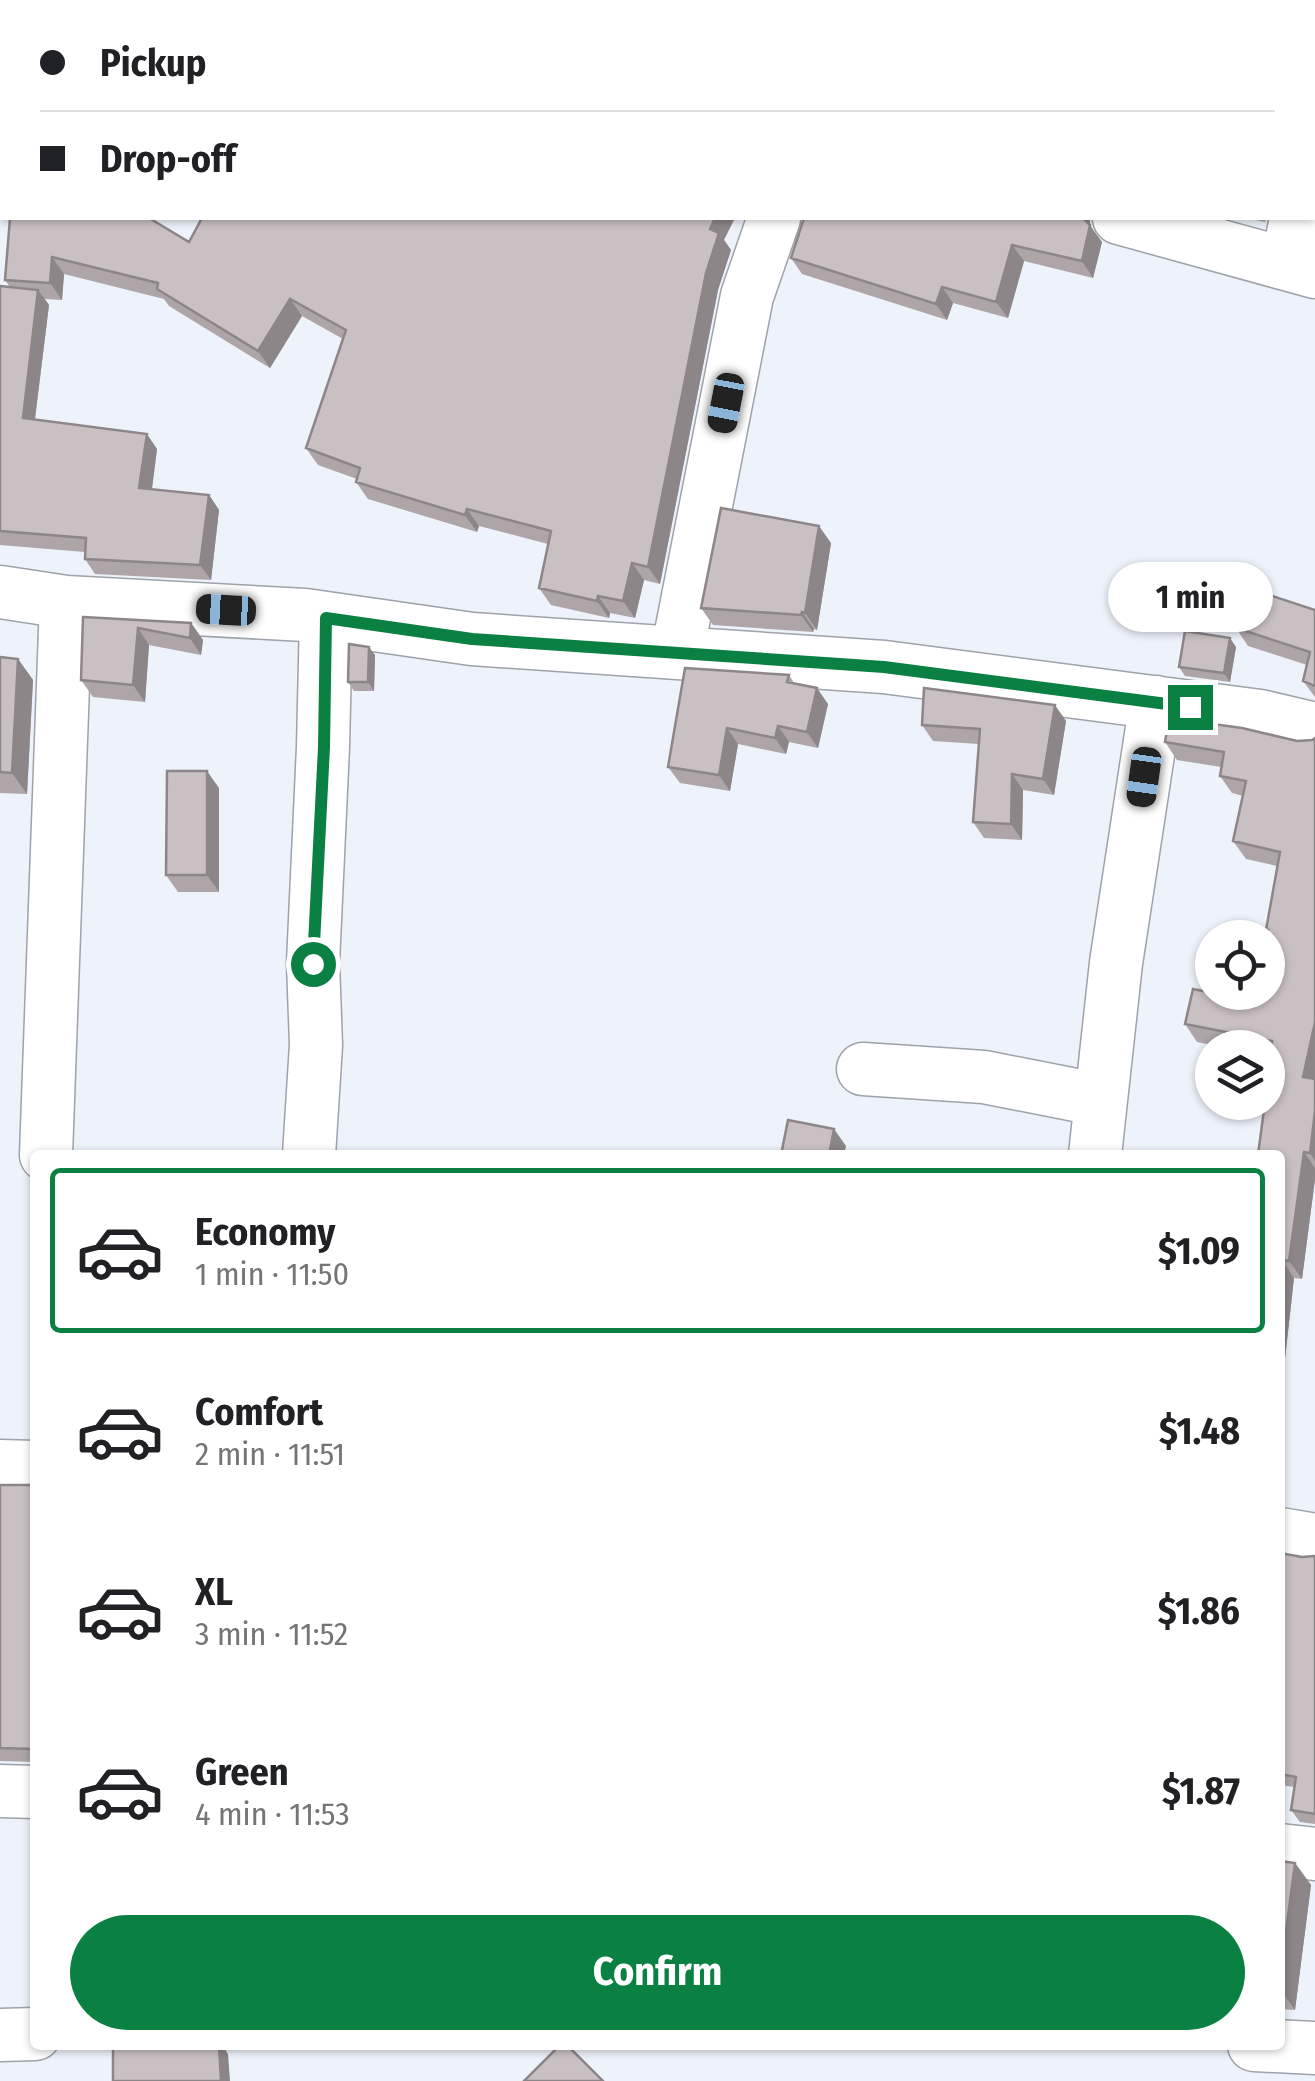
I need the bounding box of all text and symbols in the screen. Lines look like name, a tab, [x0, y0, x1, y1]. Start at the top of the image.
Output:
text: Pickup	[100, 40, 206, 86]
text: Drop-off	[100, 136, 236, 182]
car	[706, 371, 746, 435]
callout: 1 min	[1108, 562, 1272, 632]
text: 1 min	[1156, 578, 1225, 616]
car	[195, 593, 257, 627]
route end	[1168, 685, 1213, 730]
car	[1125, 745, 1163, 809]
map controls	[1195, 920, 1285, 1120]
button: locate	[1195, 920, 1285, 1010]
route start	[291, 942, 336, 987]
button: layers	[1195, 1030, 1285, 1120]
icon: car	[75, 1206, 165, 1296]
text: Economy	[195, 1209, 335, 1255]
text: $1.09	[1158, 1228, 1240, 1274]
text: 1 min · 11:50	[195, 1255, 349, 1293]
icon: car	[75, 1386, 165, 1476]
text: Comfort	[195, 1389, 323, 1435]
text: $1.48	[1159, 1408, 1240, 1454]
text: 2 min · 11:51	[195, 1435, 345, 1473]
icon: car	[75, 1566, 165, 1656]
text: XL	[195, 1569, 233, 1615]
text: $1.86	[1158, 1588, 1240, 1634]
text: 3 min · 11:52	[195, 1615, 348, 1653]
icon: car	[75, 1746, 165, 1836]
text: Green	[195, 1749, 289, 1795]
text: $1.87	[1162, 1768, 1240, 1814]
text: 4 min · 11:53	[195, 1795, 350, 1833]
button: Confirm	[70, 1915, 1245, 2030]

